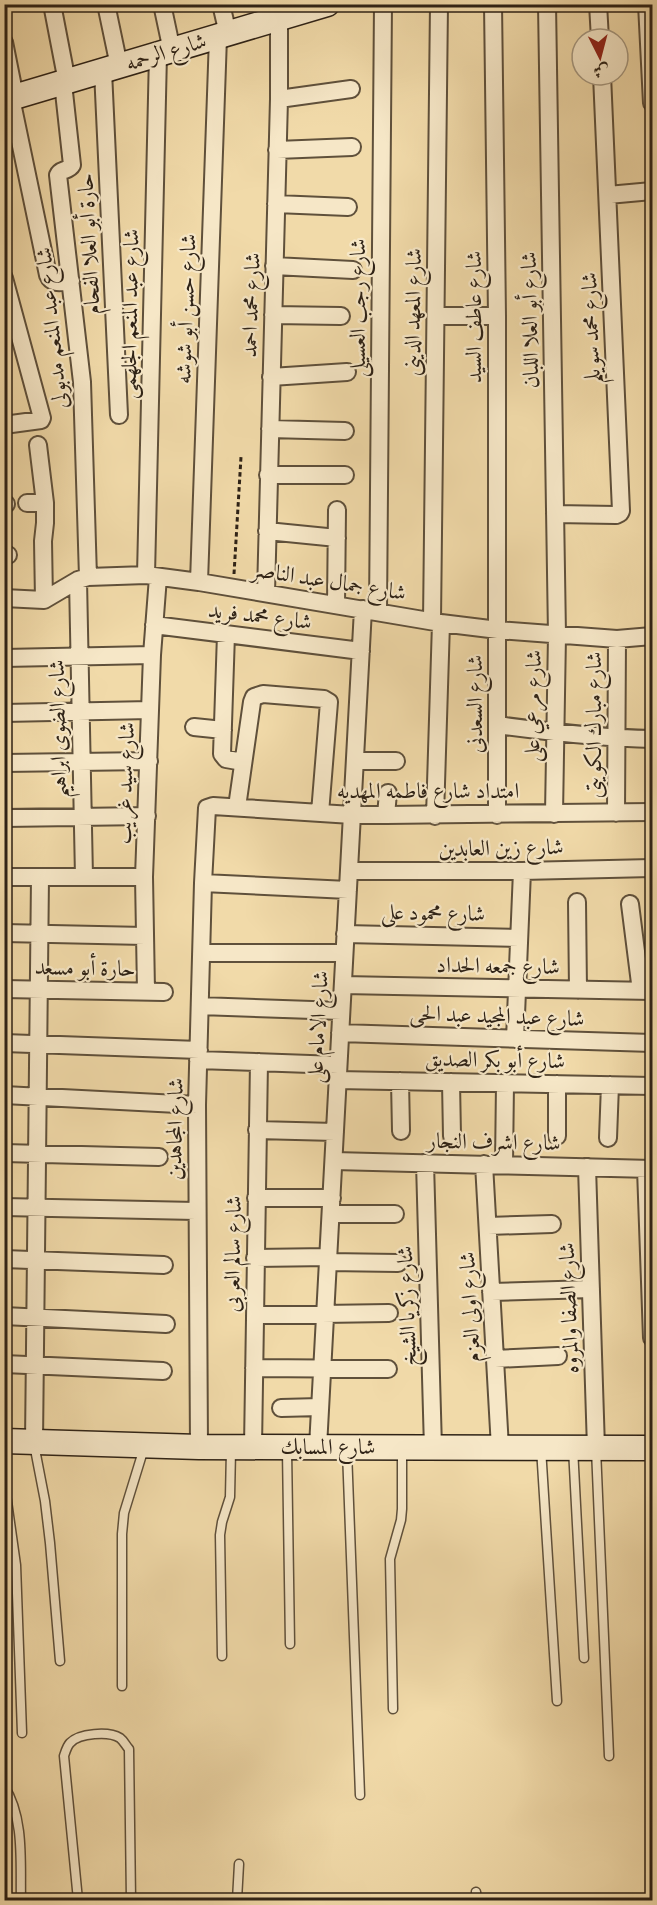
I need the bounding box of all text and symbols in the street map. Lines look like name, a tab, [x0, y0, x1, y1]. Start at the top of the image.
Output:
street label: شارع الرحمه	[122, 26, 211, 81]
north arrow	[570, 27, 630, 87]
text: ش	[593, 60, 610, 82]
street label: حارة أبو العلا الفحام	[69, 172, 112, 316]
street label: شارع عبد المنعم الجلهمى	[115, 229, 151, 400]
street label: شارع حسن أبو شوشه	[167, 233, 207, 385]
street label: شارع رجب العسيلى	[344, 238, 376, 378]
street label: شارع عبد المنعم مدبولى	[30, 245, 80, 410]
street label: شارع المعهد الدينى	[398, 248, 432, 376]
street label: شارع عاطف السيد	[460, 251, 492, 383]
street label: شارع أبو العلا اللبان	[513, 251, 549, 389]
street label: شارع محمد احمد	[235, 252, 271, 358]
street label: شارع محمد سويلم	[575, 272, 615, 384]
street label: شارع جمال عبد الناصر	[247, 555, 408, 611]
street label: شارع محمد فريد	[206, 596, 313, 640]
street label: شارع مرعي على	[518, 650, 552, 762]
street label: شارع مبارك الكويتى	[580, 651, 612, 799]
street label: شارع السعدنى	[461, 655, 493, 753]
street label: شارع الضوى ابراهيم	[43, 659, 80, 799]
street label: شارع سيد غريب	[109, 722, 145, 845]
street label: امتداد شارع فاطمه المهديه	[337, 777, 519, 809]
street label: شارع زين العابدين	[438, 833, 564, 867]
street label: شارع محمود على	[381, 898, 485, 932]
street label: حارة أبو مسعد	[34, 951, 136, 983]
street label: شارع جمعه الحداد	[436, 951, 560, 985]
street label: شارع الامام على	[301, 970, 340, 1084]
street label: شارع عبد المجيد عبد الحى	[409, 999, 585, 1037]
street label: شارع أبو بكر الصديق	[425, 1043, 565, 1079]
street label: شارع المجاهدين	[160, 1078, 194, 1181]
street label: شارع اشرف النجار	[425, 1127, 561, 1161]
street label: شارع سالم العربى	[218, 1195, 253, 1313]
street label: شارع الصفا والمروه	[553, 1242, 589, 1374]
street label: شارع زكريا الشيخ	[391, 1245, 428, 1367]
street label: شارع اولى العزم	[453, 1251, 492, 1363]
street label: شارع المسابك	[280, 1433, 376, 1465]

